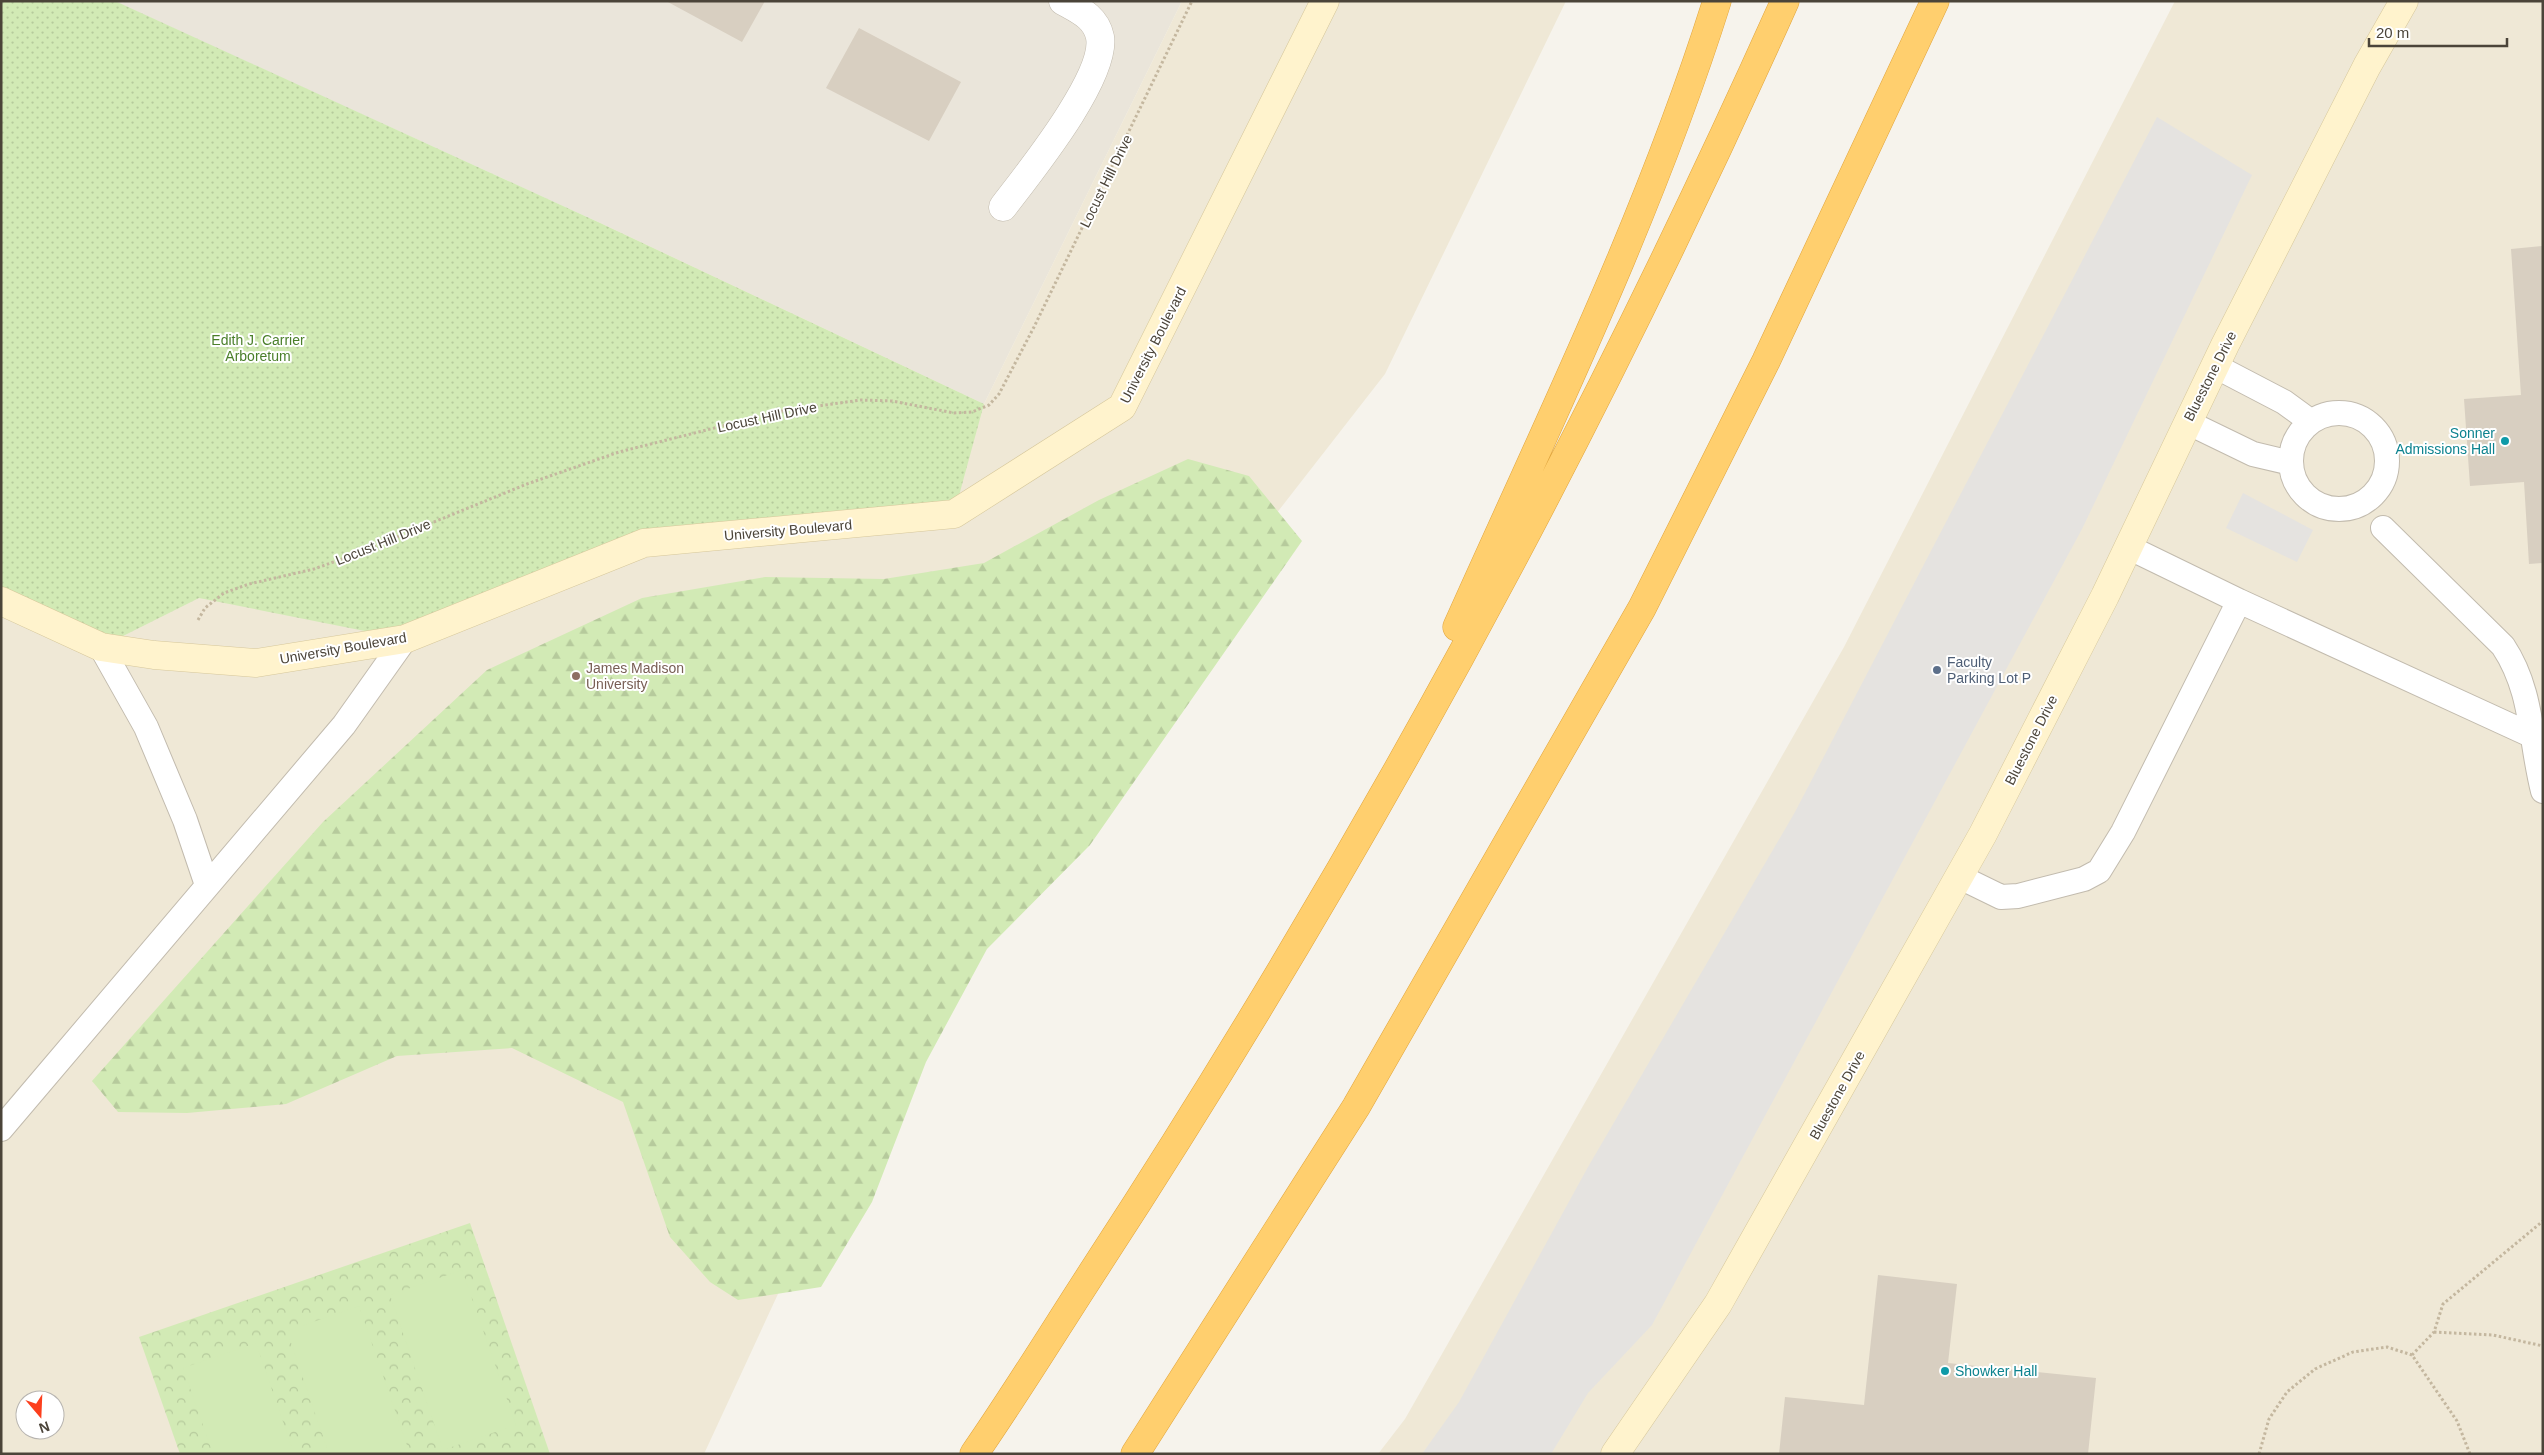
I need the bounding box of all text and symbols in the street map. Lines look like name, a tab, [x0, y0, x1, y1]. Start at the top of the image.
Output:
scale bar	[2369, 15, 2506, 47]
text: 20 m	[2376, 24, 2409, 41]
street label: Locust Hill Drive	[1077, 132, 1135, 230]
street label: University Boulevard	[1117, 284, 1189, 406]
street label: Bluestone Drive	[2180, 328, 2240, 424]
park label: Edith J. Carrier Arboretum	[211, 332, 305, 364]
street label: Locust Hill Drive	[716, 399, 818, 435]
place label: Sonner Admissions Hall	[2395, 425, 2495, 457]
marker: Sonner Admissions Hall	[2499, 435, 2511, 447]
street label: Locust Hill Drive	[333, 516, 433, 568]
street label: University Boulevard	[723, 516, 853, 544]
street label: University Boulevard	[278, 629, 408, 667]
place label: Faculty Parking Lot P	[1947, 654, 2031, 686]
place label: James Madison University	[586, 660, 684, 692]
marker: Faculty Parking Lot P	[1931, 664, 1943, 676]
marker: James Madison University	[570, 670, 582, 682]
street label: Bluestone Drive	[2001, 692, 2061, 788]
street label: Bluestone Drive	[1806, 1048, 1868, 1142]
place label: Showker Hall	[1955, 1363, 2037, 1379]
marker: Showker Hall	[1939, 1365, 1951, 1377]
north arrow	[15, 1390, 65, 1440]
text: N	[37, 1418, 52, 1437]

